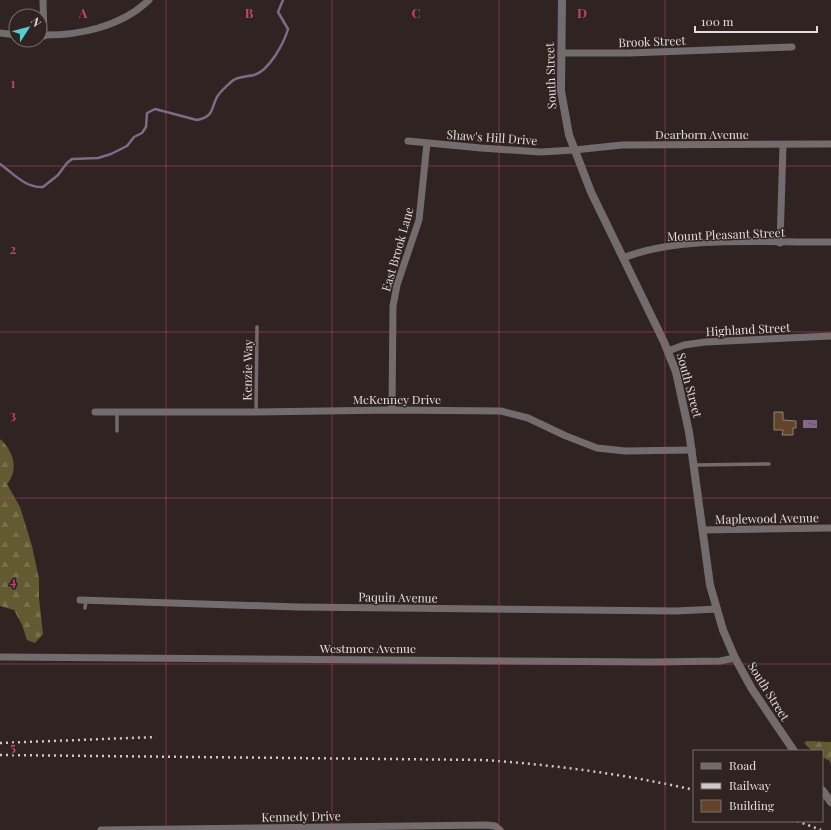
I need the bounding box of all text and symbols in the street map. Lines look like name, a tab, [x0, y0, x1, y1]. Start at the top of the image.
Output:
text: A	[78, 4, 88, 21]
text: B	[245, 4, 254, 21]
text: C	[411, 4, 421, 21]
text: D	[577, 4, 587, 21]
north arrow	[8, 8, 48, 48]
scale bar	[695, 8, 817, 34]
text: 100 m	[701, 13, 734, 29]
text: N	[28, 14, 45, 29]
street label: Brook Street	[618, 32, 687, 50]
street label: South Street	[541, 42, 559, 110]
text: 1	[11, 74, 16, 91]
street label: Shaw's Hill Drive	[446, 126, 538, 148]
street label: Dearborn Avenue	[655, 126, 749, 142]
street label: East Brook Lane	[377, 205, 417, 293]
street label: Mount Pleasant Street	[667, 224, 786, 244]
text: 2	[10, 240, 17, 257]
street label: Highland Street	[705, 319, 791, 339]
street label: Kenzie Way	[238, 339, 256, 401]
street label: South Street	[674, 351, 707, 420]
street label: McKenney Drive	[353, 391, 441, 407]
text: 3	[10, 406, 16, 423]
street label: Maplewood Avenue	[715, 509, 819, 527]
text: 4	[10, 572, 17, 589]
street label: Paquin Avenue	[358, 588, 438, 606]
street label: Westmore Avenue	[319, 640, 416, 656]
street label: South Street	[745, 659, 794, 724]
text: 5	[10, 738, 16, 755]
legend	[693, 750, 823, 822]
text: Road	[729, 757, 756, 773]
text: Railway	[729, 777, 771, 793]
text: Building	[729, 797, 775, 813]
street label: Kennedy Drive	[261, 807, 341, 825]

